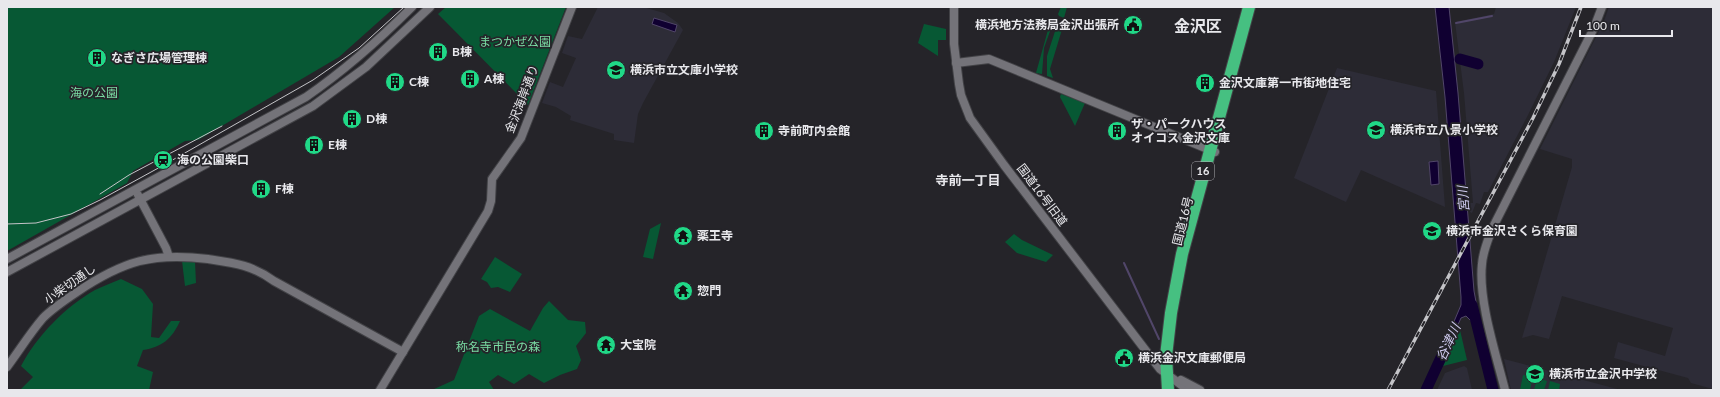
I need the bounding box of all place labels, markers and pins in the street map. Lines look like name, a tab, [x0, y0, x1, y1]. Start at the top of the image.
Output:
public building icon: 横浜地方法務局金沢出張所	[1122, 14, 1144, 36]
place label: 横浜地方法務局金沢出張所	[975, 17, 1119, 32]
building icon: B棟	[427, 41, 449, 63]
place label: B棟	[452, 44, 472, 59]
building icon: なぎさ広場管理棟	[86, 47, 108, 69]
place label: なぎさ広場管理棟	[111, 50, 207, 65]
school or university icon: 横浜市立文庫小学校	[605, 59, 627, 81]
place label: 横浜市立文庫小学校	[630, 62, 738, 77]
building icon: A棟	[459, 68, 481, 90]
building icon: C棟	[384, 71, 406, 93]
place label: A棟	[483, 71, 504, 86]
building icon: 金沢文庫第一市街地住宅	[1194, 72, 1216, 94]
place label: C棟	[409, 74, 429, 89]
place label: 金沢文庫第一市街地住宅	[1219, 75, 1351, 90]
building icon: D棟	[341, 108, 363, 130]
place label: D棟	[366, 111, 387, 126]
place label: ザ・パークハウス オイコス 金沢文庫	[1131, 116, 1230, 145]
school or university icon: 横浜市立八景小学校	[1365, 119, 1387, 141]
building icon: 寺前町内会館	[753, 120, 775, 142]
building icon: ザ・パークハウス オイコス 金沢文庫	[1106, 120, 1128, 142]
place label: 横浜市立八景小学校	[1390, 122, 1498, 137]
place label: 寺前町内会館	[778, 123, 850, 138]
building icon: E棟	[303, 134, 325, 156]
place label: E棟	[328, 137, 347, 152]
station icon: 海の公園柴口	[152, 149, 174, 171]
place label: 海の公園柴口	[177, 152, 249, 167]
building icon: F棟	[250, 178, 272, 200]
place label: F棟	[275, 181, 294, 196]
school or university icon: 横浜市金沢さくら保育園	[1421, 220, 1443, 242]
place label: 横浜市金沢さくら保育園	[1446, 223, 1578, 238]
temple icon: 薬王寺	[672, 225, 694, 247]
place label: 薬王寺	[697, 228, 733, 243]
temple icon: 惣門	[672, 280, 694, 302]
place label: 惣門	[697, 283, 721, 298]
temple icon: 大宝院	[595, 334, 617, 356]
place label: 大宝院	[620, 337, 656, 352]
public building icon: 横浜金沢文庫郵便局	[1113, 347, 1135, 369]
place label: 横浜金沢文庫郵便局	[1138, 350, 1246, 365]
school or university icon: 横浜市立金沢中学校	[1524, 363, 1546, 385]
place label: 横浜市立金沢中学校	[1549, 366, 1657, 381]

